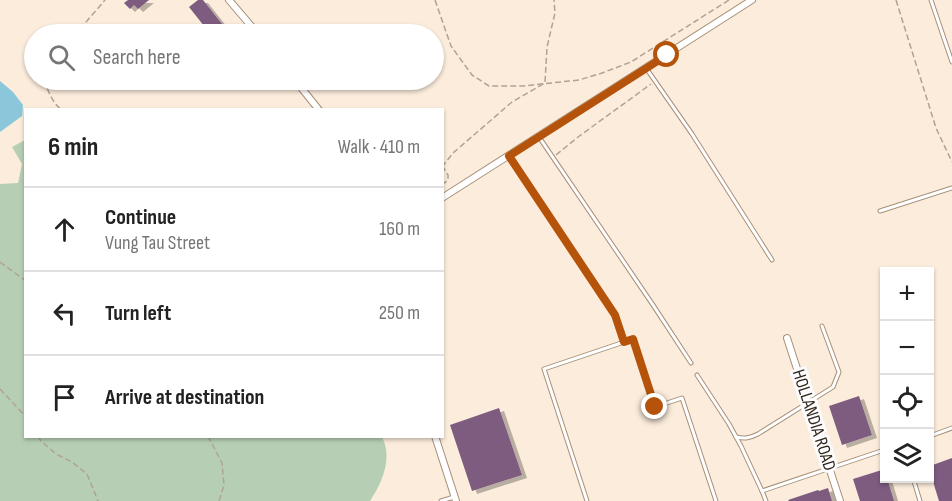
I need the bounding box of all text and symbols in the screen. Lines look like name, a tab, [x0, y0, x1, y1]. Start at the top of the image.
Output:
search box	[24, 24, 444, 90]
icon: search	[45, 41, 78, 74]
route start	[653, 41, 679, 67]
text: Search here	[93, 44, 180, 71]
text: 6 min	[48, 132, 98, 163]
text: Walk · 410 m	[338, 135, 420, 159]
text: Continue	[105, 204, 176, 231]
icon: ahead	[48, 213, 81, 246]
text: 160 m	[379, 217, 420, 241]
text: Vung Tau Street	[105, 231, 210, 255]
map controls	[880, 267, 934, 483]
button: +	[880, 267, 934, 321]
icon: left	[48, 297, 81, 330]
text: Turn left	[105, 300, 171, 327]
text: 250 m	[379, 301, 420, 325]
button: −	[880, 321, 934, 375]
street label: HOLLANDIA ROAD	[788, 367, 840, 473]
button: locate	[880, 375, 934, 429]
icon: arrive	[48, 381, 81, 414]
text: Arrive at destination	[105, 384, 264, 411]
route end	[641, 393, 667, 419]
button: layers	[880, 429, 934, 483]

